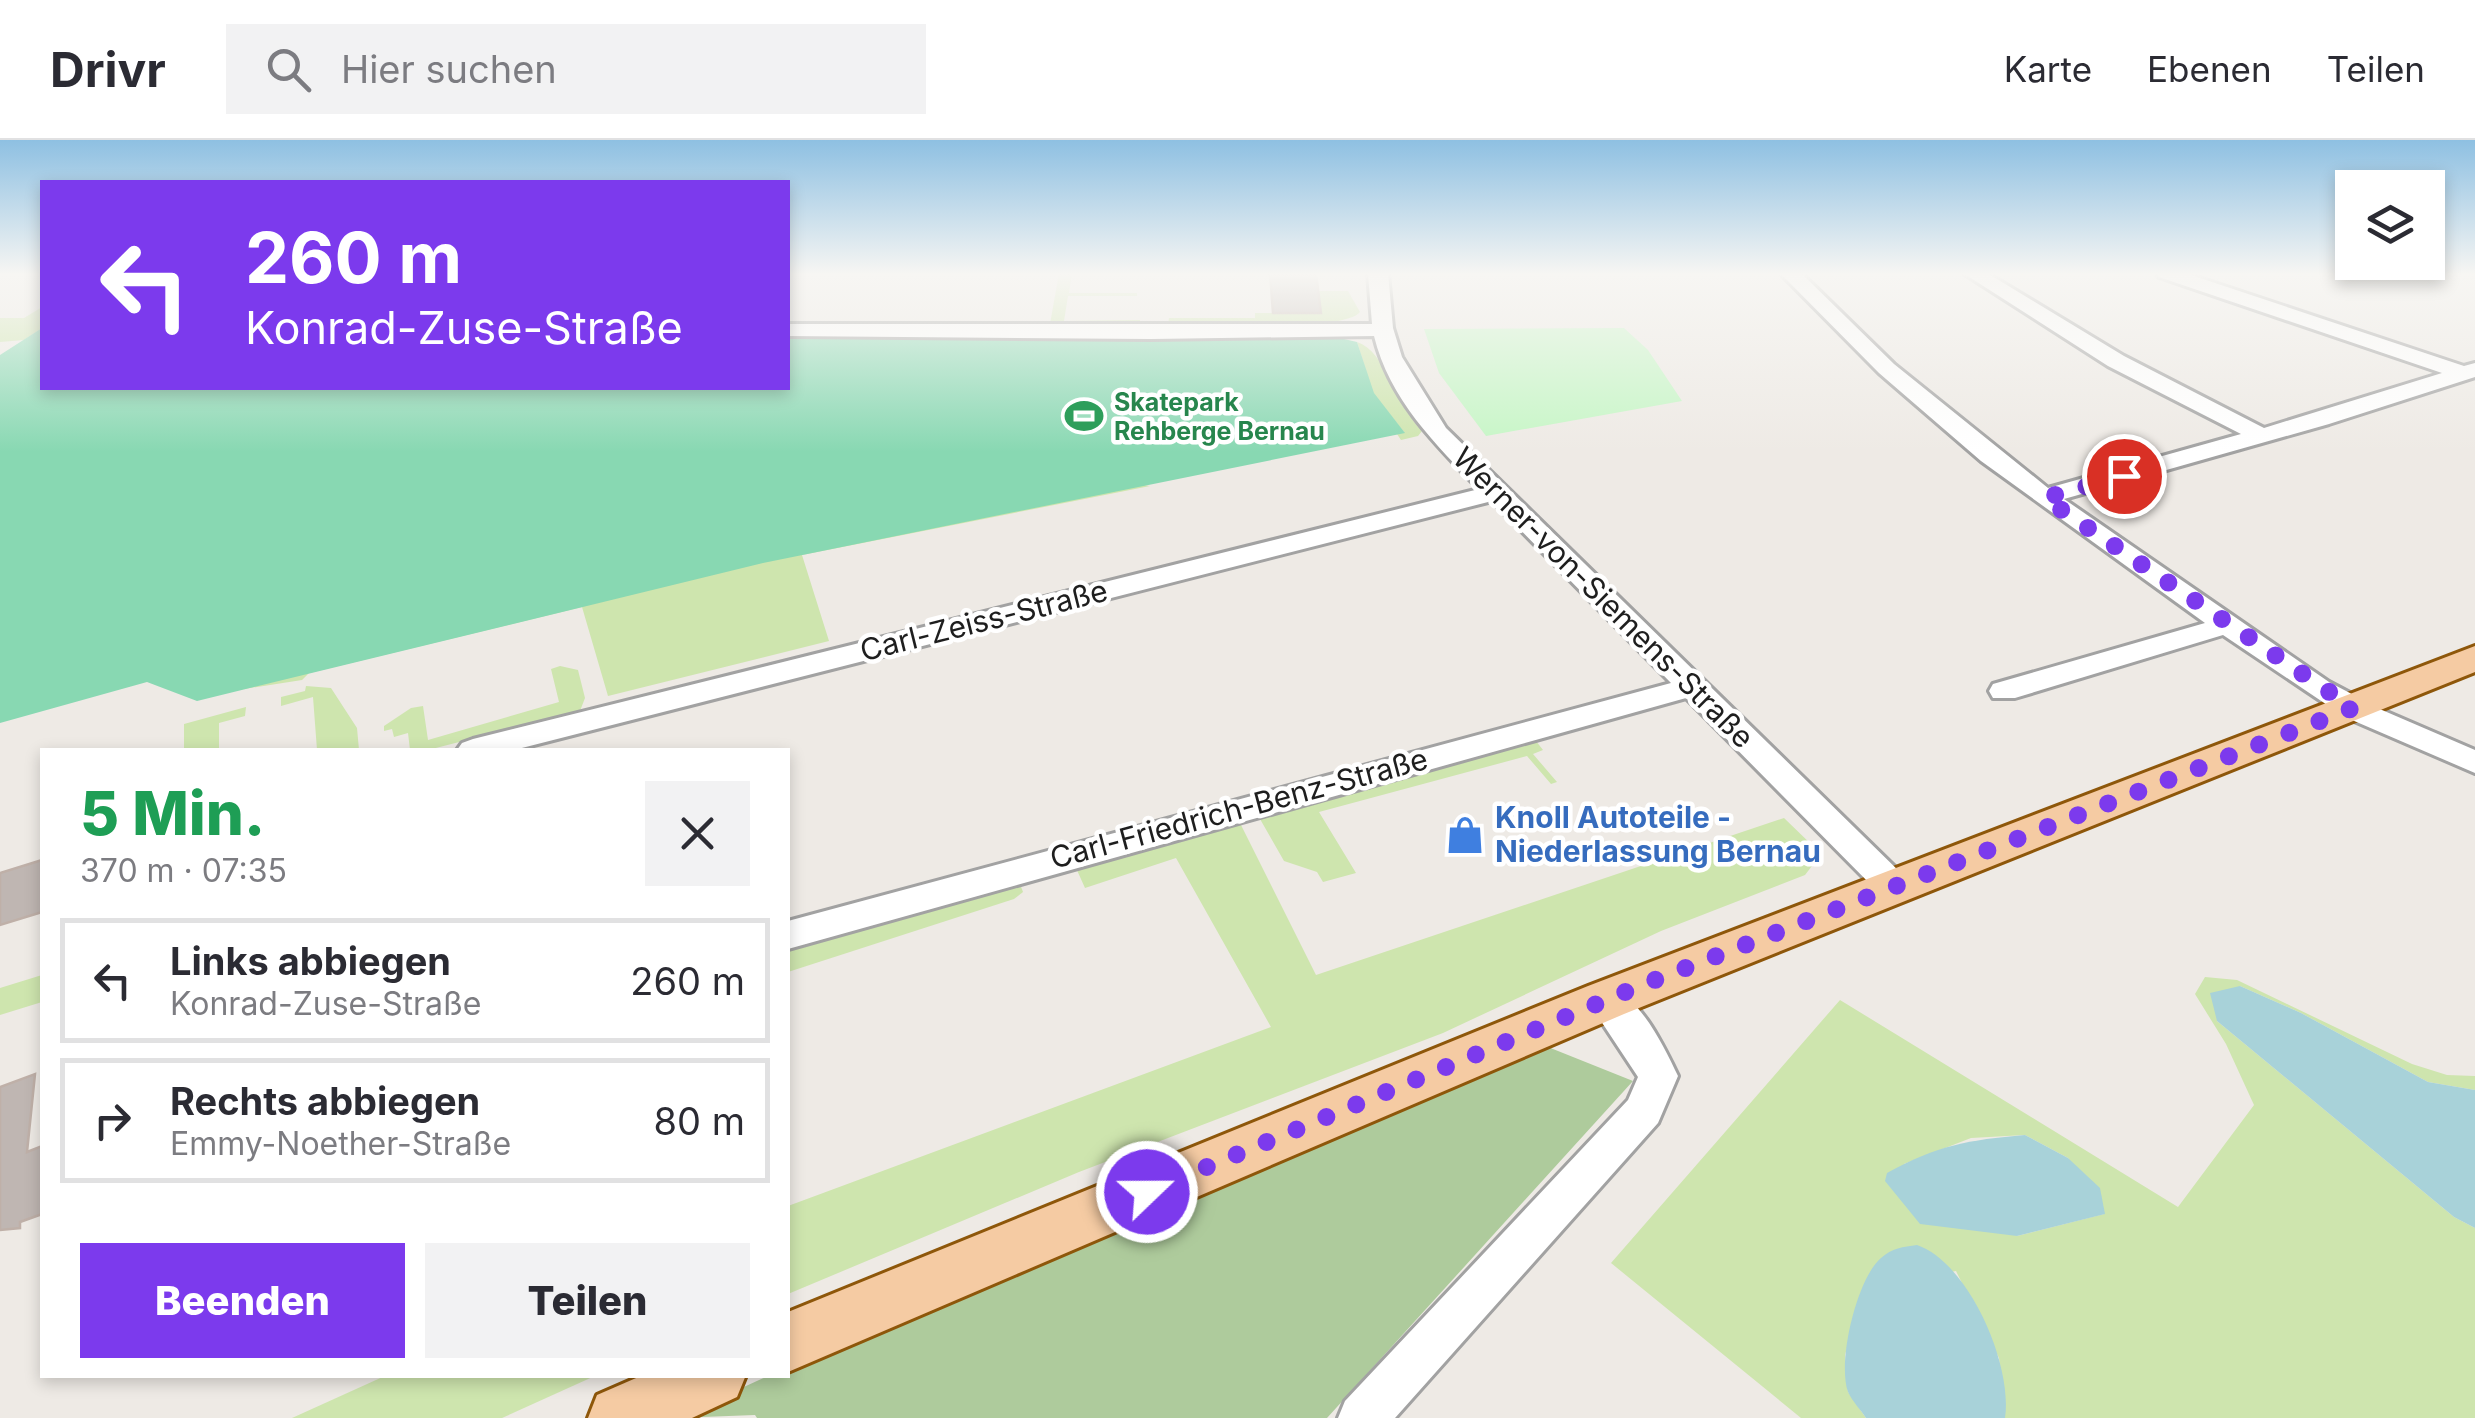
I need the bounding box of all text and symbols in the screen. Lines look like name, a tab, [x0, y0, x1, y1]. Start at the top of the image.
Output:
search box	[226, 24, 926, 114]
text: Drivr	[50, 40, 166, 99]
icon: search	[261, 42, 316, 97]
text: Hier suchen	[341, 46, 557, 92]
text: Karte	[2004, 48, 2092, 90]
text: Ebenen	[2147, 48, 2272, 90]
text: Teilen	[2327, 48, 2425, 90]
map controls	[2335, 170, 2445, 280]
button: layers	[2335, 170, 2445, 280]
text: 260 m	[245, 215, 462, 300]
icon: left	[80, 220, 210, 350]
text: Konrad-Zuse-Straße	[245, 300, 683, 355]
place label: Skatepark Rehberge Bernau	[1114, 387, 1325, 446]
sports icon: Skatepark Rehberge Bernau	[1063, 395, 1105, 437]
pin	[2082, 434, 2167, 519]
street label: Werner-von-Siemens-Straße	[1446, 439, 1762, 755]
icon: arrive	[2097, 449, 2152, 504]
street label: Carl-Zeiss-Straße	[856, 572, 1111, 668]
street label: Carl-Friedrich-Benz-Straße	[1046, 740, 1431, 876]
text: 5 Min.	[80, 777, 265, 849]
button: close	[645, 781, 750, 886]
place label: Knoll Autoteile - Niederlassung Bernau	[1495, 799, 1821, 869]
shop icon: Knoll Autoteile - Niederlassung Bernau	[1444, 814, 1486, 856]
text: 370 m · 07:35	[80, 851, 287, 890]
text: Links abbiegen	[170, 938, 451, 984]
icon: left	[85, 953, 140, 1008]
text: 260 m	[630, 958, 745, 1004]
text: Konrad-Zuse-Straße	[170, 984, 481, 1023]
text: Rechts abbiegen	[170, 1078, 480, 1124]
icon: right	[85, 1093, 140, 1148]
text: 80 m	[654, 1098, 745, 1144]
text: Emmy-Noether-Straße	[170, 1124, 511, 1163]
position arrow	[1095, 1140, 1199, 1244]
button: Beenden	[80, 1243, 405, 1358]
button: Teilen	[425, 1243, 750, 1358]

